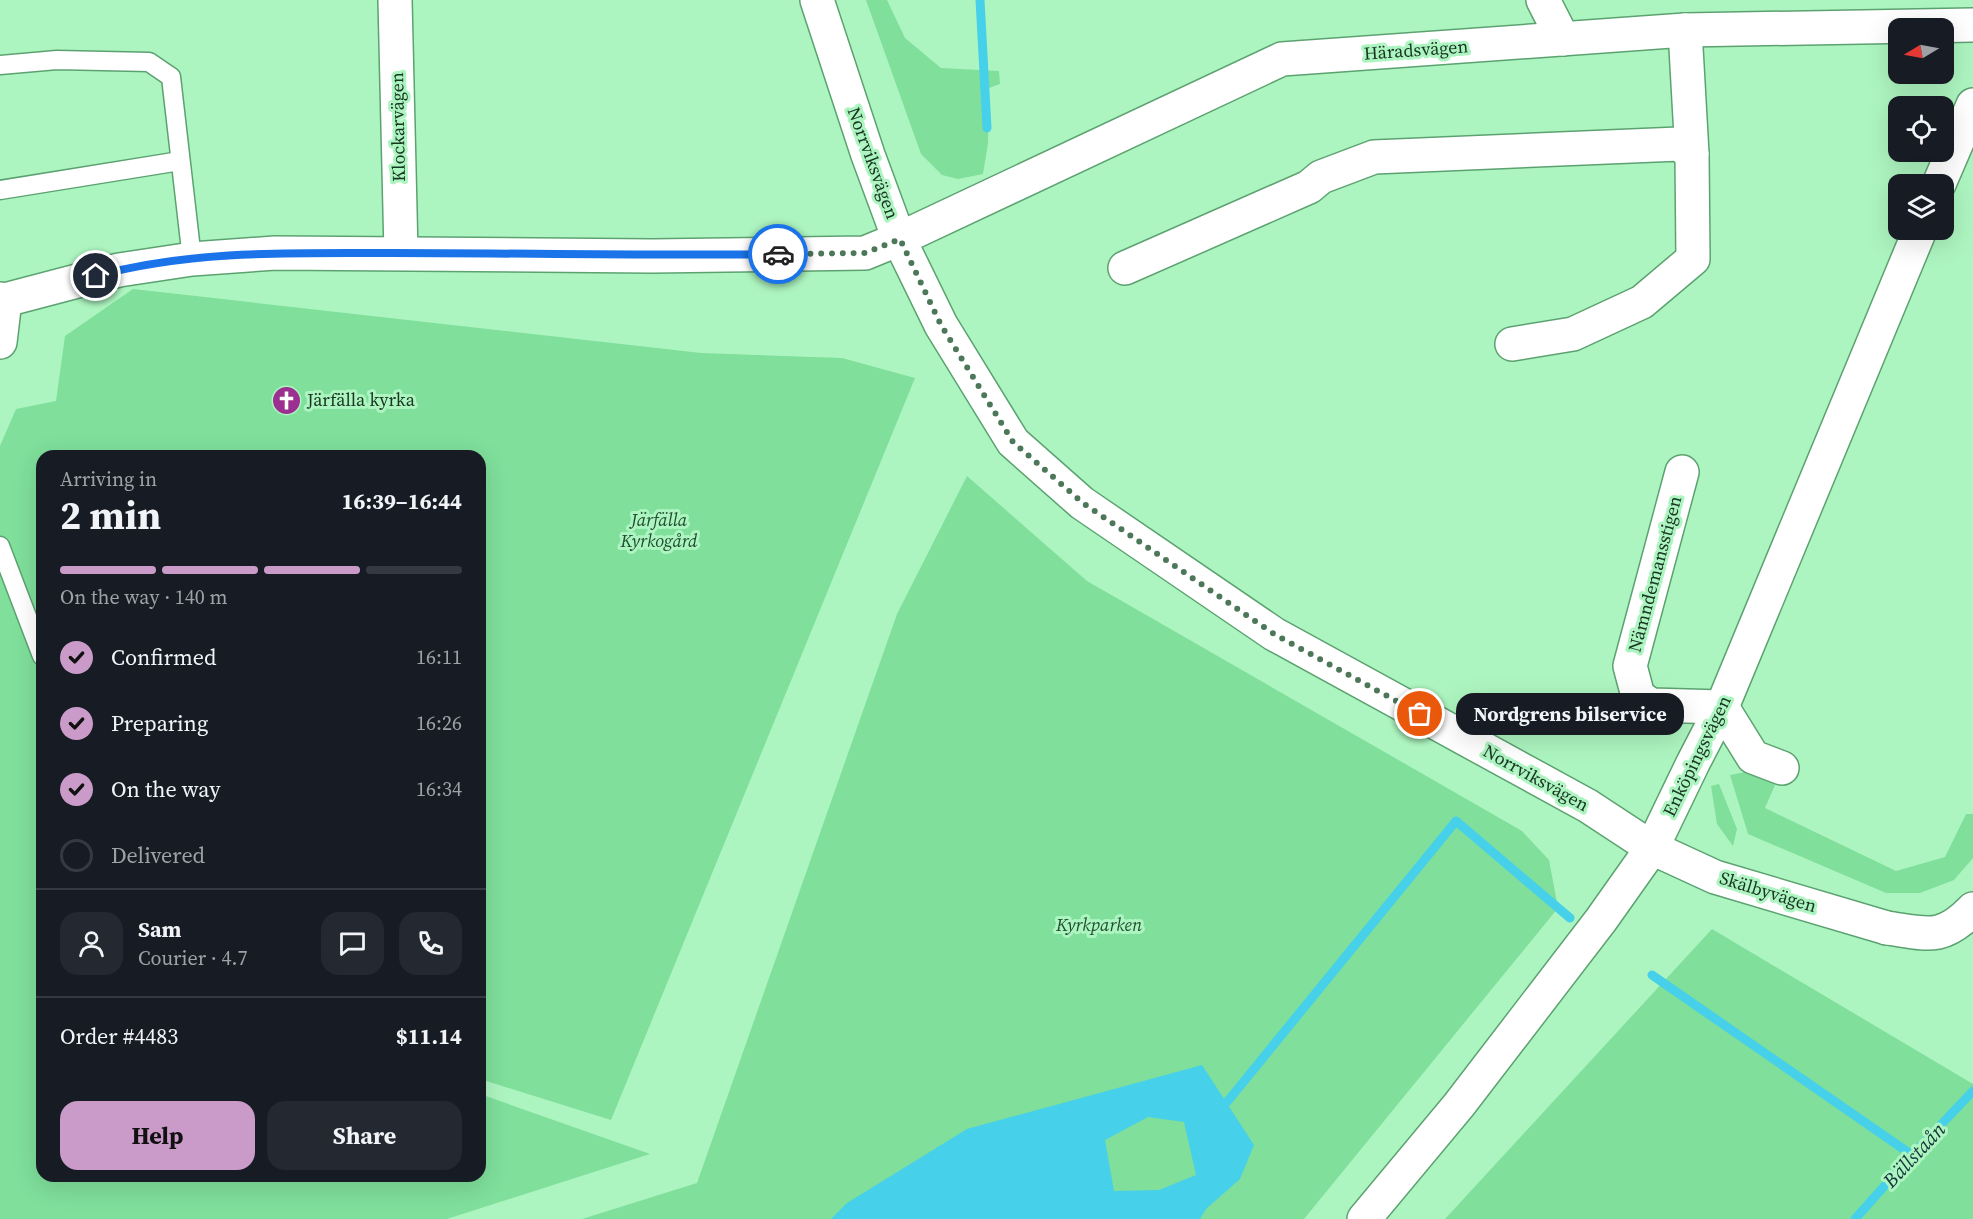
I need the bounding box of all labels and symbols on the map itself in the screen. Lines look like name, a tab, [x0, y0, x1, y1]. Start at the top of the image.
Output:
north arrow	[1888, 18, 1954, 84]
street label: Häradsvägen	[1363, 33, 1469, 66]
street label: Klockarvägen	[384, 72, 411, 182]
street label: Norrviksvägen	[842, 103, 905, 222]
courier	[748, 224, 808, 284]
pin	[70, 250, 121, 301]
church icon: Järfälla kyrka	[270, 384, 302, 416]
place label: Järfälla kyrka	[306, 387, 416, 412]
street label: Nämndemansstigen	[1622, 493, 1687, 655]
park label: Järfälla Kyrkogård	[619, 507, 698, 553]
pin	[1394, 688, 1445, 739]
street label: Enköpingsvägen	[1656, 691, 1737, 821]
callout: Nordgrens bilservice	[1456, 693, 1684, 735]
street label: Norrviksvägen	[1479, 738, 1594, 817]
street label: Skälbyvägen	[1717, 865, 1820, 918]
park label: Kyrkparken	[1055, 912, 1142, 937]
water label: Bällstaån	[1876, 1116, 1952, 1194]

